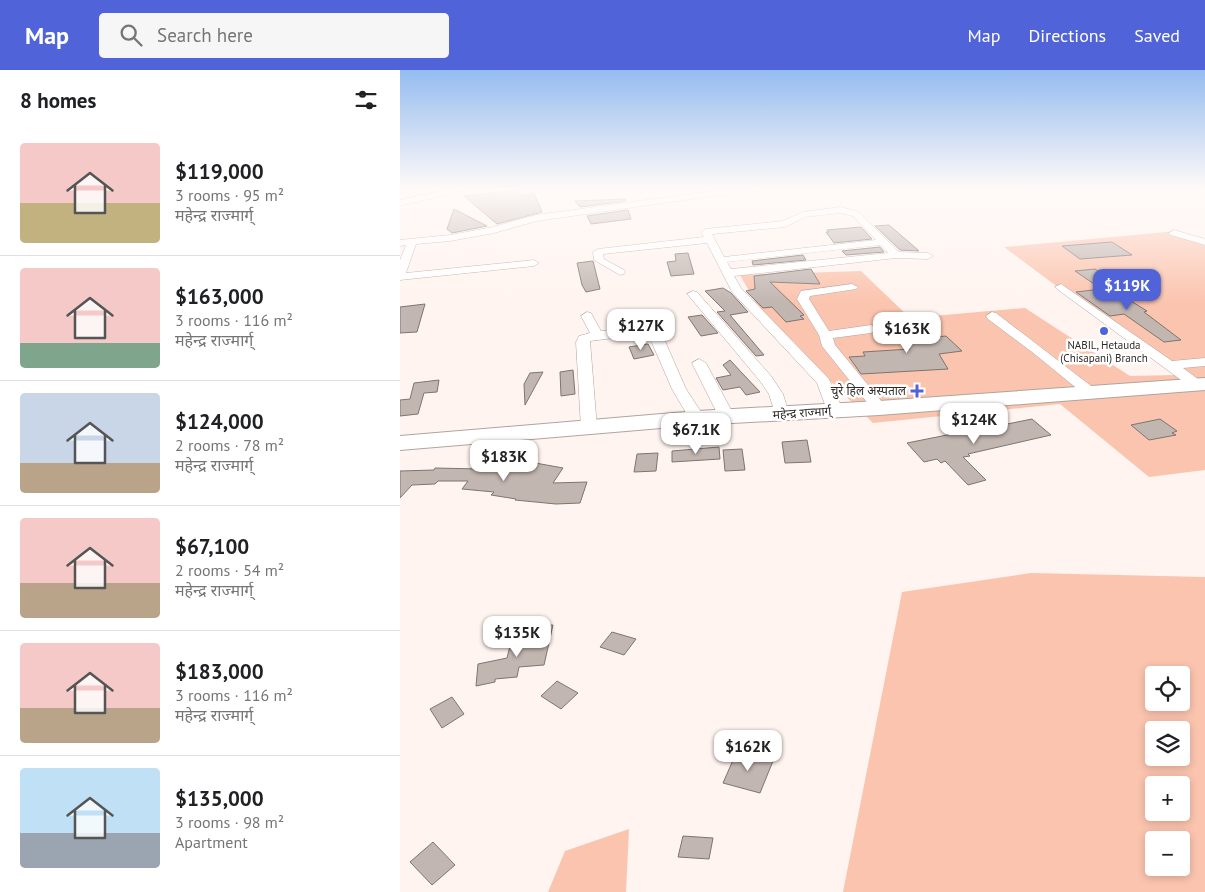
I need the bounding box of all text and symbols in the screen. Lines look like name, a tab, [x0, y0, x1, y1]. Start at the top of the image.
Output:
search box	[99, 13, 449, 58]
text: Map	[25, 20, 69, 51]
icon: search	[117, 21, 145, 49]
text: Search here	[157, 23, 253, 47]
text: Map	[968, 24, 1000, 47]
text: Directions	[1028, 24, 1106, 47]
text: Saved	[1134, 24, 1180, 47]
icon: filters	[352, 86, 380, 114]
text: 8 homes	[20, 87, 96, 114]
text: $119,000	[175, 158, 264, 185]
icon: home	[60, 163, 120, 223]
text: 3 rooms · 95 m²	[175, 185, 284, 205]
text: महेन्द्र राज्मार्ग्	[175, 205, 253, 225]
pin: $119K	[1092, 268, 1162, 311]
text: $119K	[1104, 275, 1150, 295]
text: $163,000	[175, 283, 264, 310]
icon: home	[60, 288, 120, 348]
pin: $127K	[606, 308, 676, 351]
text: 3 rooms · 116 m²	[175, 310, 293, 330]
pin: $163K	[872, 312, 942, 354]
text: $127K	[618, 315, 664, 335]
text: $163K	[884, 318, 930, 338]
marker: NABIL, Hetauda (Chisapani) Branch	[1098, 325, 1110, 337]
text: महेन्द्र राज्मार्ग्	[175, 330, 253, 350]
place label: NABIL, Hetauda (Chisapani) Branch	[1060, 338, 1148, 365]
place label: चुरे हिल अस्पताल	[831, 383, 907, 399]
marker: चुरे हिल अस्पताल	[910, 384, 924, 398]
pin: $124K	[939, 402, 1009, 445]
street label: महेन्द्र राज्मार्ग्	[772, 403, 834, 422]
text: $124,000	[175, 408, 264, 435]
text: $124K	[951, 409, 997, 429]
pin: $67.1K	[655, 412, 737, 455]
icon: home	[60, 413, 120, 473]
text: $67.1K	[672, 419, 720, 439]
text: 2 rooms · 78 m²	[175, 435, 284, 455]
pin: $183K	[469, 440, 539, 482]
text: $183K	[481, 446, 527, 466]
text: महेन्द्र राज्मार्ग्	[175, 455, 253, 475]
text: $67,100	[175, 533, 249, 560]
icon: home	[60, 538, 120, 598]
text: 2 rooms · 54 m²	[175, 560, 284, 580]
text: महेन्द्र राज्मार्ग्	[175, 580, 253, 600]
pin: $135K	[482, 616, 552, 658]
text: $135K	[494, 622, 540, 642]
text: $183,000	[175, 658, 264, 685]
icon: home	[60, 663, 120, 723]
map controls	[1145, 666, 1190, 876]
button: locate	[1145, 666, 1190, 711]
text: 3 rooms · 116 m²	[175, 685, 293, 705]
text: महेन्द्र राज्मार्ग्	[175, 705, 253, 725]
button: layers	[1145, 721, 1190, 766]
pin: $162K	[713, 730, 783, 772]
text: $162K	[725, 736, 771, 756]
button: +	[1145, 776, 1190, 821]
text: $135,000	[175, 785, 264, 812]
icon: home	[60, 788, 120, 848]
text: 3 rooms · 98 m²	[175, 812, 284, 832]
button: −	[1145, 831, 1190, 876]
text: Apartment	[175, 832, 248, 852]

